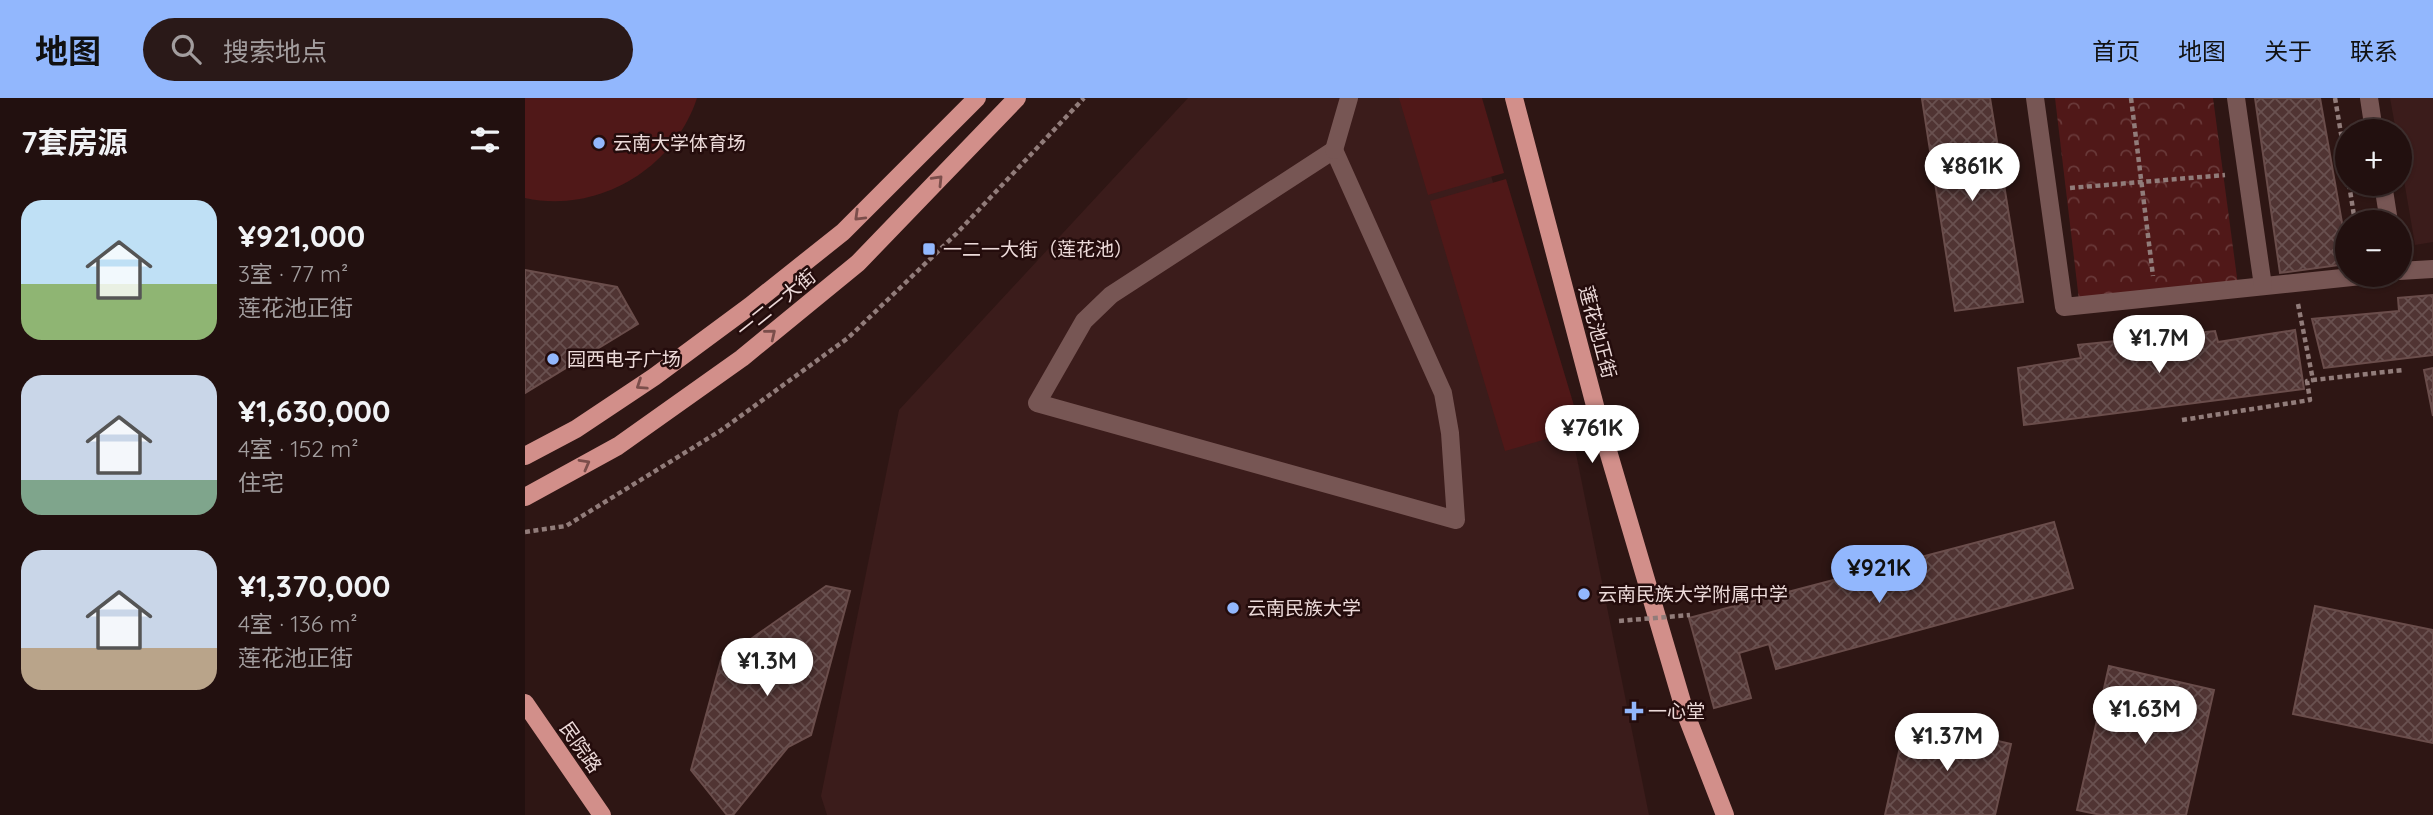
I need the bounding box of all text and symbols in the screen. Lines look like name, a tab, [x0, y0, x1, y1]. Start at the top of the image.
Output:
search box	[143, 18, 633, 81]
text: 地图	[35, 30, 101, 71]
icon: search	[167, 30, 205, 68]
text: 搜索地点	[223, 35, 327, 68]
text: 首页	[2092, 36, 2140, 66]
text: 地图	[2178, 36, 2226, 66]
text: 关于	[2264, 36, 2312, 66]
text: 联系	[2350, 36, 2398, 66]
map controls	[2335, 119, 2412, 287]
button: +	[2335, 119, 2412, 196]
icon: filters	[466, 121, 504, 159]
text: 7套房源	[21, 123, 127, 161]
place label: 云南大学体育场	[613, 131, 746, 155]
marker: 云南大学体育场	[591, 135, 607, 151]
pin: ¥861K	[1923, 144, 2021, 203]
text: ¥861K	[1941, 151, 2003, 180]
one-way arrow	[930, 175, 943, 188]
one-way arrow	[855, 207, 868, 220]
button: −	[2335, 210, 2412, 287]
text: ¥921,000	[238, 217, 365, 255]
icon: home	[77, 228, 161, 312]
place label: 一二一大街（莲花池）	[943, 237, 1133, 261]
marker: 一二一大街（莲花池）	[921, 241, 937, 257]
text: 3室 · 77 m²	[238, 259, 348, 288]
street label: 一二一大街	[732, 264, 820, 342]
street label: 莲花池正街	[1574, 283, 1622, 381]
text: 莲花池正街	[238, 293, 353, 322]
pin: ¥1.7M	[2110, 316, 2208, 375]
text: ¥1.7M	[2129, 323, 2189, 352]
one-way arrow	[763, 330, 776, 342]
place label: 园西电子广场	[567, 347, 681, 371]
marker: 园西电子广场	[545, 351, 561, 367]
one-way arrow	[636, 377, 649, 390]
text: ¥1,630,000	[238, 392, 390, 430]
icon: home	[77, 403, 161, 487]
pin: ¥761K	[1543, 406, 1641, 465]
text: ¥761K	[1561, 413, 1623, 442]
text: 4室 · 152 m²	[238, 434, 359, 463]
one-way arrow	[577, 459, 590, 472]
text: 住宅	[238, 468, 284, 497]
pin: ¥921K	[1830, 546, 1928, 605]
text: ¥921K	[1847, 553, 1911, 582]
text: ¥1,370,000	[238, 567, 390, 605]
icon: home	[77, 578, 161, 662]
place label: 云南民族大学附属中学	[1598, 582, 1788, 606]
marker: 云南民族大学附属中学	[1576, 586, 1592, 602]
place label: 云南民族大学	[1247, 596, 1361, 620]
marker: 云南民族大学	[1225, 600, 1241, 616]
text: 4室 · 136 m²	[238, 609, 358, 638]
pin: ¥1.3M	[718, 638, 816, 698]
text: 莲花池正街	[238, 643, 353, 672]
text: ¥1.3M	[737, 646, 797, 675]
pin: ¥1.63M	[2088, 686, 2202, 746]
text: ¥1.63M	[2109, 694, 2181, 723]
place label: 一心堂	[1648, 699, 1705, 723]
marker: 一心堂	[1626, 703, 1642, 719]
pin: ¥1.37M	[1890, 714, 2004, 773]
street label: 民院路	[555, 717, 607, 777]
text: ¥1.37M	[1911, 721, 1983, 750]

